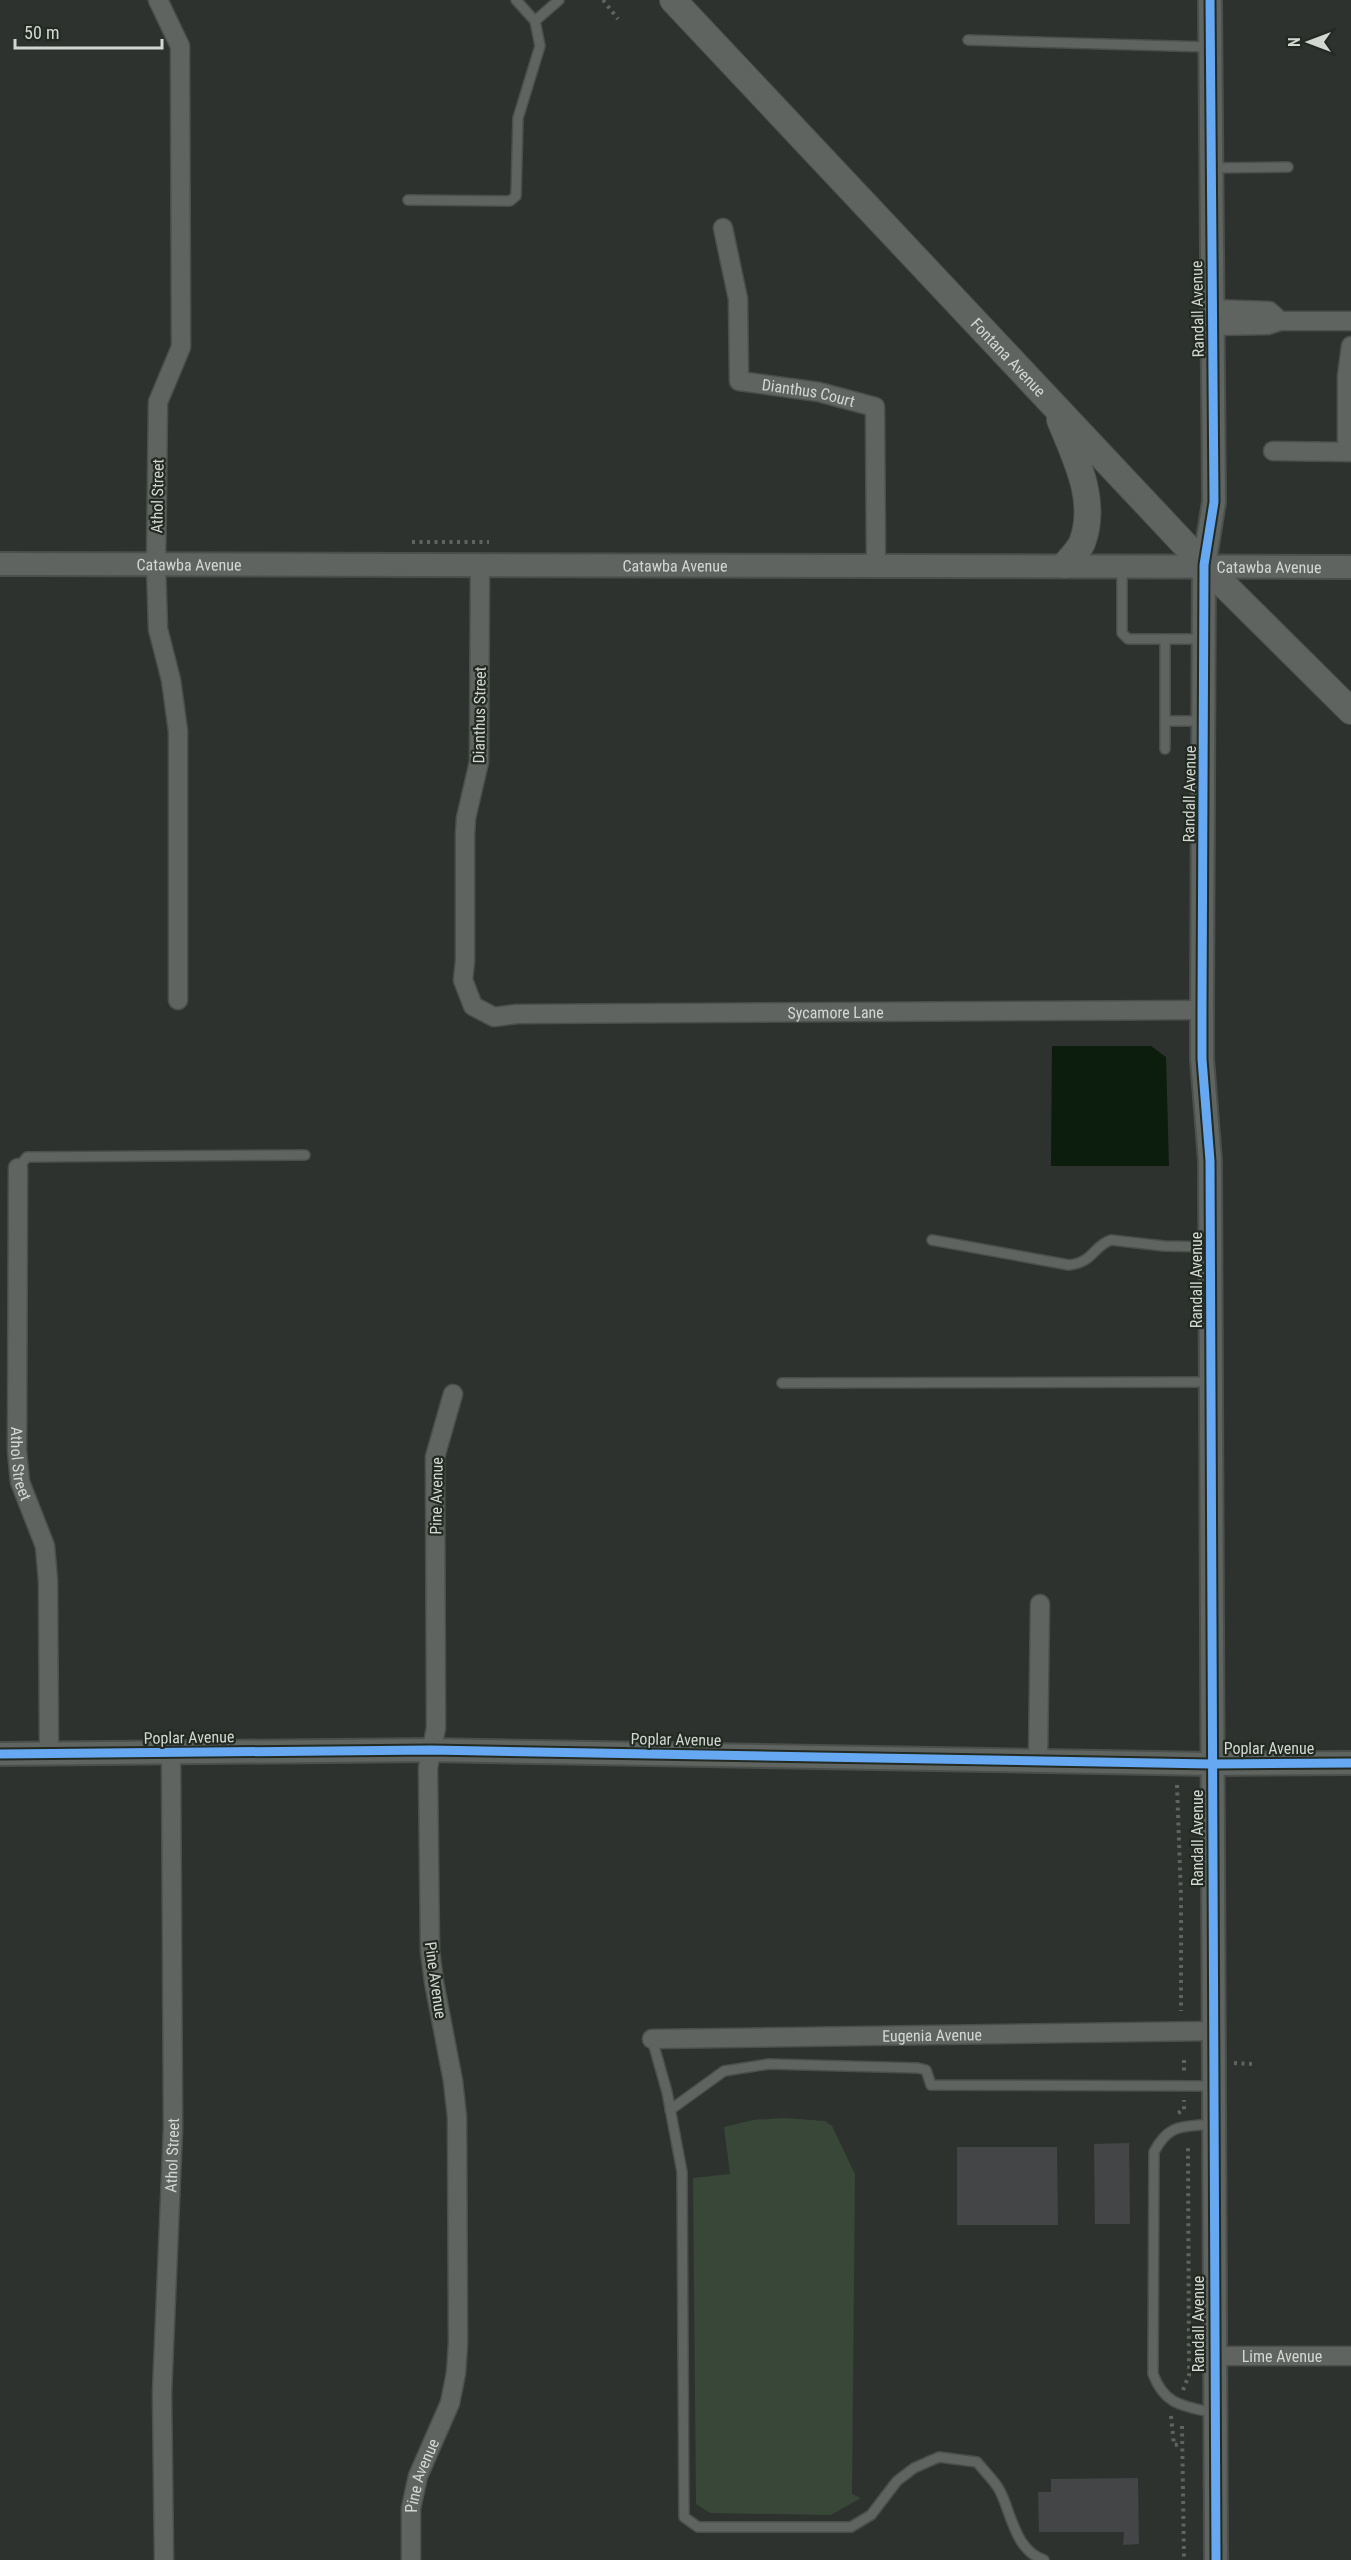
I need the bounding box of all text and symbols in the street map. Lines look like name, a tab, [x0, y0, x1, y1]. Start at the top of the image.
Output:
scale bar	[15, 12, 162, 50]
north arrow	[1279, 12, 1339, 72]
text: 50 m	[24, 22, 59, 43]
text: N	[1285, 37, 1304, 47]
street label: Randall Avenue	[1187, 261, 1208, 357]
street label: Fontana Avenue	[967, 314, 1050, 401]
street label: Dianthus Court	[761, 375, 857, 411]
street label: Athol Street	[147, 458, 168, 533]
street label: Catawba Avenue	[137, 555, 241, 575]
street label: Catawba Avenue	[623, 556, 727, 576]
street label: Catawba Avenue	[1217, 558, 1321, 577]
street label: Dianthus Street	[469, 666, 490, 764]
street label: Randall Avenue	[1179, 746, 1200, 842]
street label: Sycamore Lane	[787, 1003, 884, 1022]
street label: Randall Avenue	[1187, 1232, 1206, 1328]
street label: Athol Street	[7, 1427, 35, 1504]
street label: Pine Avenue	[426, 1457, 447, 1535]
street label: Poplar Avenue	[144, 1727, 234, 1748]
street label: Poplar Avenue	[631, 1729, 721, 1750]
street label: Poplar Avenue	[1224, 1739, 1314, 1758]
street label: Randall Avenue	[1188, 1790, 1207, 1886]
street label: Pine Avenue	[421, 1940, 450, 2020]
street label: Eugenia Avenue	[882, 2025, 982, 2046]
street label: Athol Street	[161, 2118, 183, 2193]
street label: Randall Avenue	[1189, 2276, 1208, 2372]
street label: Lime Avenue	[1242, 2347, 1322, 2366]
street label: Pine Avenue	[402, 2436, 443, 2513]

